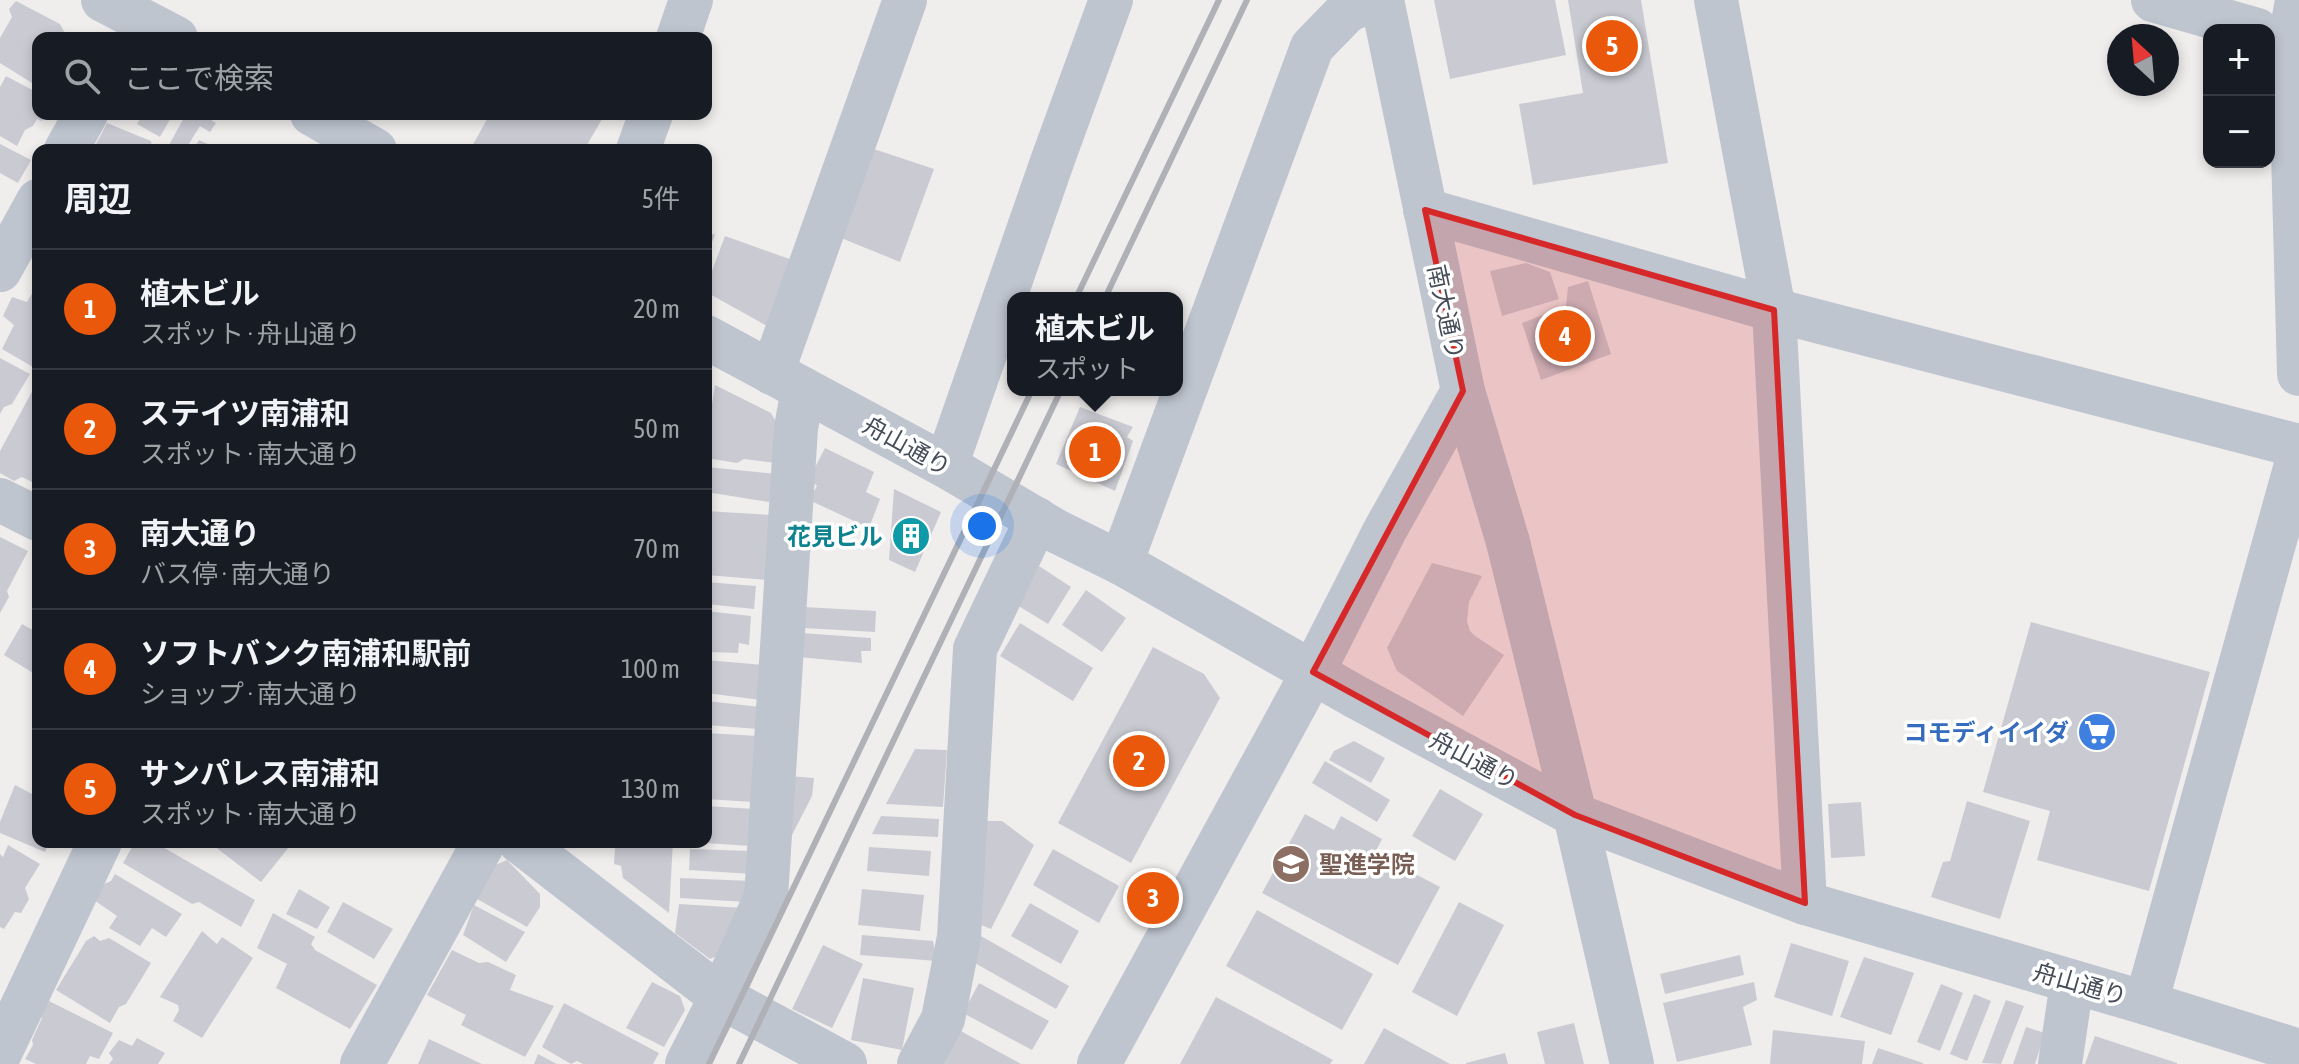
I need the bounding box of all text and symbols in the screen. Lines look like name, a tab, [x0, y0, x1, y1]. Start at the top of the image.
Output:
pin: 5	[1586, 16, 1638, 76]
north arrow	[2107, 24, 2179, 96]
map controls	[2203, 24, 2275, 168]
button: +	[2203, 24, 2275, 96]
search box	[32, 32, 712, 120]
icon: search	[60, 54, 104, 98]
text: ここで検索	[124, 61, 274, 95]
button: −	[2203, 96, 2275, 168]
text: 周辺	[64, 179, 132, 218]
text: 5件	[642, 184, 680, 214]
street label: 南大通り	[1423, 262, 1469, 362]
text: 植木ビル	[140, 276, 260, 310]
popup	[1007, 292, 1183, 396]
text: 1	[84, 294, 96, 324]
text: 20 m	[633, 294, 680, 324]
pin: 4	[1539, 306, 1591, 366]
text: 植木ビル	[1035, 311, 1155, 345]
text: スポット · 舟山通り	[140, 319, 361, 349]
text: スポット	[1035, 354, 1139, 384]
text: ステイツ南浦和	[140, 396, 350, 430]
street label: 舟山通り	[858, 411, 956, 481]
text: 2	[84, 414, 96, 444]
text: 50 m	[633, 414, 680, 444]
pin: 1	[1069, 422, 1121, 482]
text: スポット · 南大通り	[140, 439, 361, 469]
your location	[962, 506, 1002, 546]
building icon: 花見ビル	[890, 515, 932, 557]
text: 南大通り	[140, 516, 260, 550]
place label: 花見ビル	[787, 523, 883, 550]
text: 3	[84, 534, 96, 564]
text: 70 m	[633, 534, 680, 564]
text: バス停 · 南大通り	[140, 559, 335, 589]
text: ソフトバンク南浦和駅前	[140, 636, 472, 670]
text: 4	[84, 654, 96, 684]
text: 100 m	[621, 654, 680, 684]
text: ショップ · 南大通り	[140, 679, 361, 709]
supermarket icon: コモディイイダ	[2076, 711, 2118, 753]
place label: コモディイイダ	[1904, 719, 2069, 746]
street label: 舟山通り	[1425, 726, 1523, 794]
pin: 2	[1113, 731, 1165, 791]
text: サンパレス南浦和	[140, 756, 380, 790]
text: 5	[84, 774, 96, 804]
text: 130 m	[621, 774, 680, 804]
text: スポット · 南大通り	[140, 799, 361, 829]
school or university icon: 聖進学院	[1270, 843, 1312, 885]
place label: 聖進学院	[1319, 851, 1415, 878]
pin: 3	[1127, 868, 1179, 928]
street label: 舟山通り	[2030, 958, 2130, 1010]

